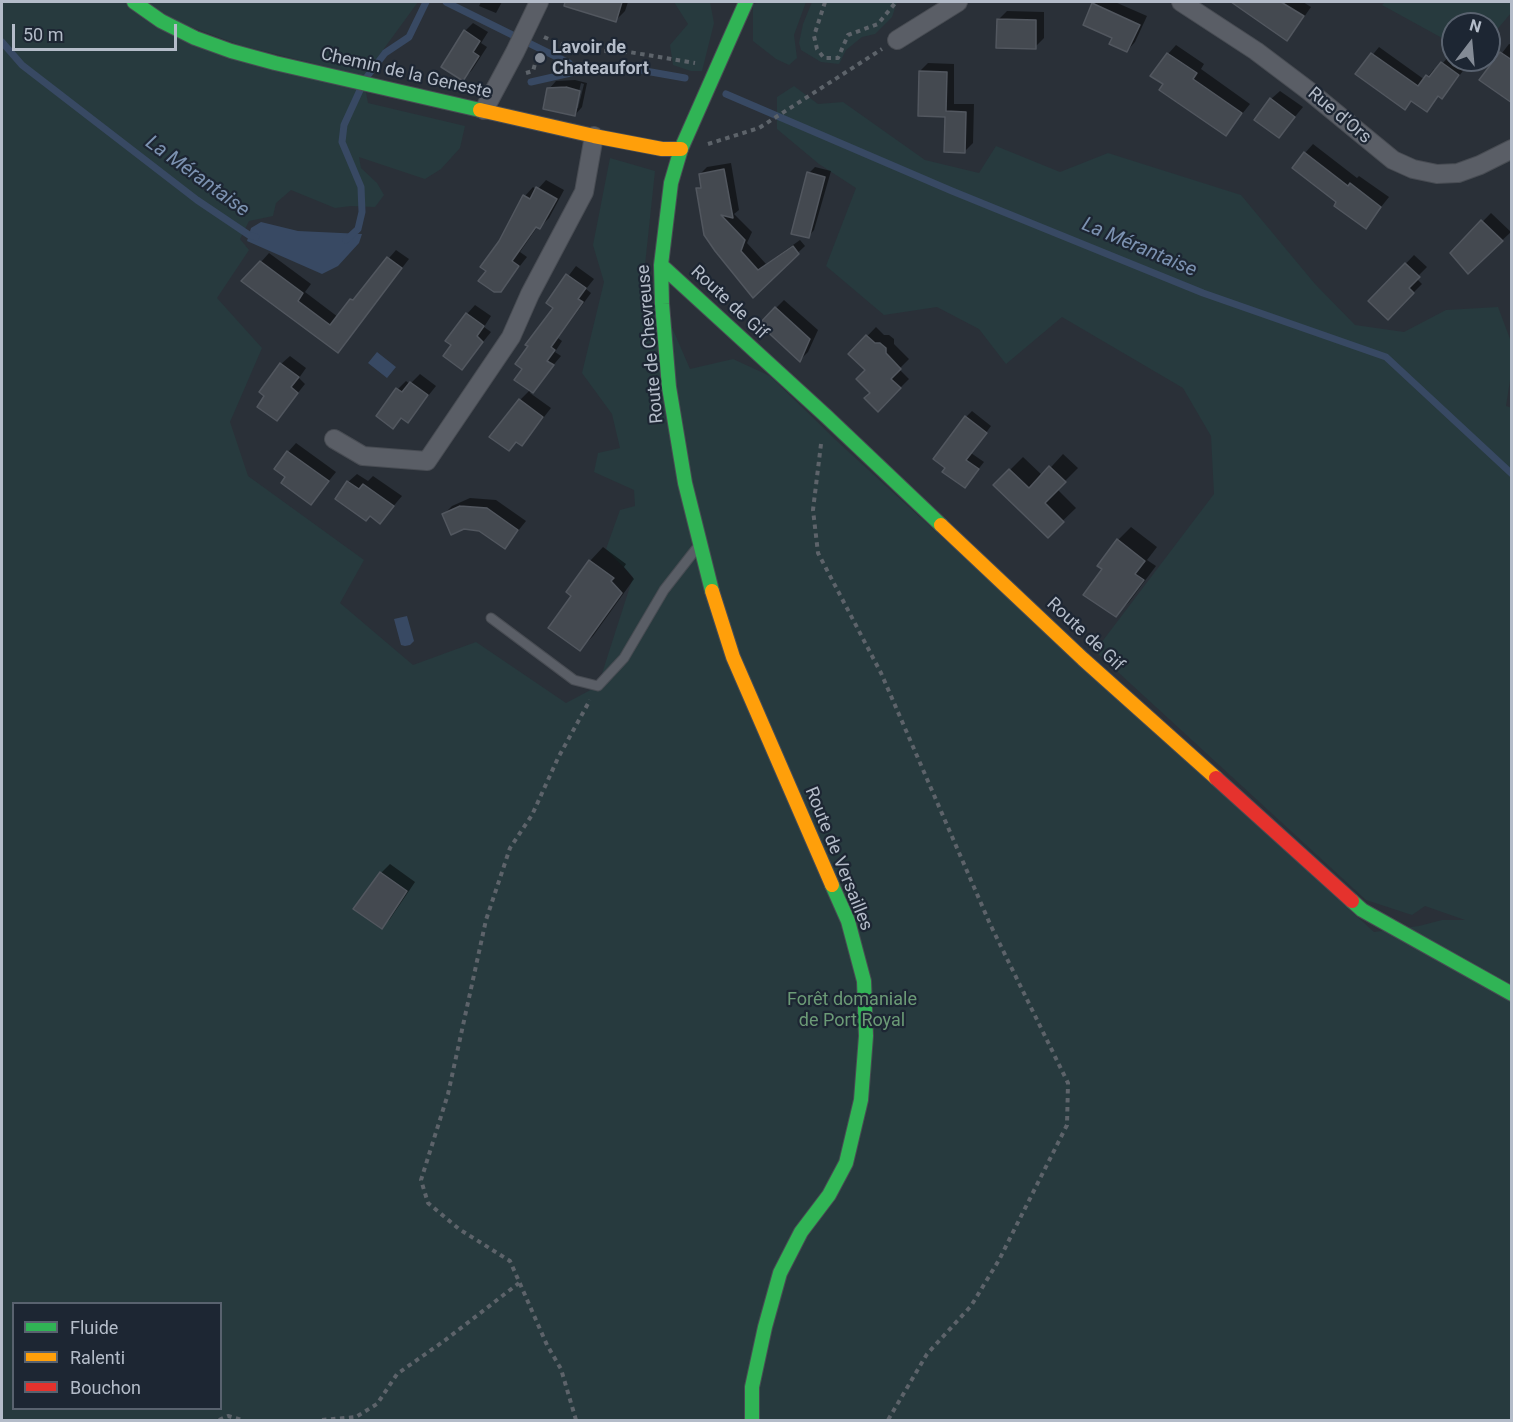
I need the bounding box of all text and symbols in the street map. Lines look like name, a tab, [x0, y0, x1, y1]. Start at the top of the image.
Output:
scale bar	[15, 12, 180, 50]
north arrow	[1441, 12, 1501, 72]
text: N	[1467, 15, 1484, 37]
text: 50 m	[23, 24, 63, 45]
place label: Lavoir de Chateaufort	[552, 37, 649, 80]
street label: Chemin de la Geneste	[319, 44, 493, 104]
marker: Lavoir de Chateaufort	[533, 51, 547, 65]
street label: Rue d'Ors	[1303, 83, 1375, 149]
water label: La Mérantaise	[140, 131, 254, 223]
water label: La Mérantaise	[1078, 213, 1200, 283]
street label: Route de Gif	[686, 262, 772, 344]
street label: Route de Chevreuse	[633, 264, 669, 424]
street label: Route de Gif	[1042, 594, 1128, 676]
street label: Route de Versailles	[799, 784, 877, 934]
park label: Forêt domaniale de Port Royal	[787, 989, 917, 1032]
legend	[12, 1302, 222, 1410]
text: Fluide	[70, 1317, 118, 1338]
text: Ralenti	[70, 1347, 125, 1368]
text: Bouchon	[70, 1377, 141, 1398]

